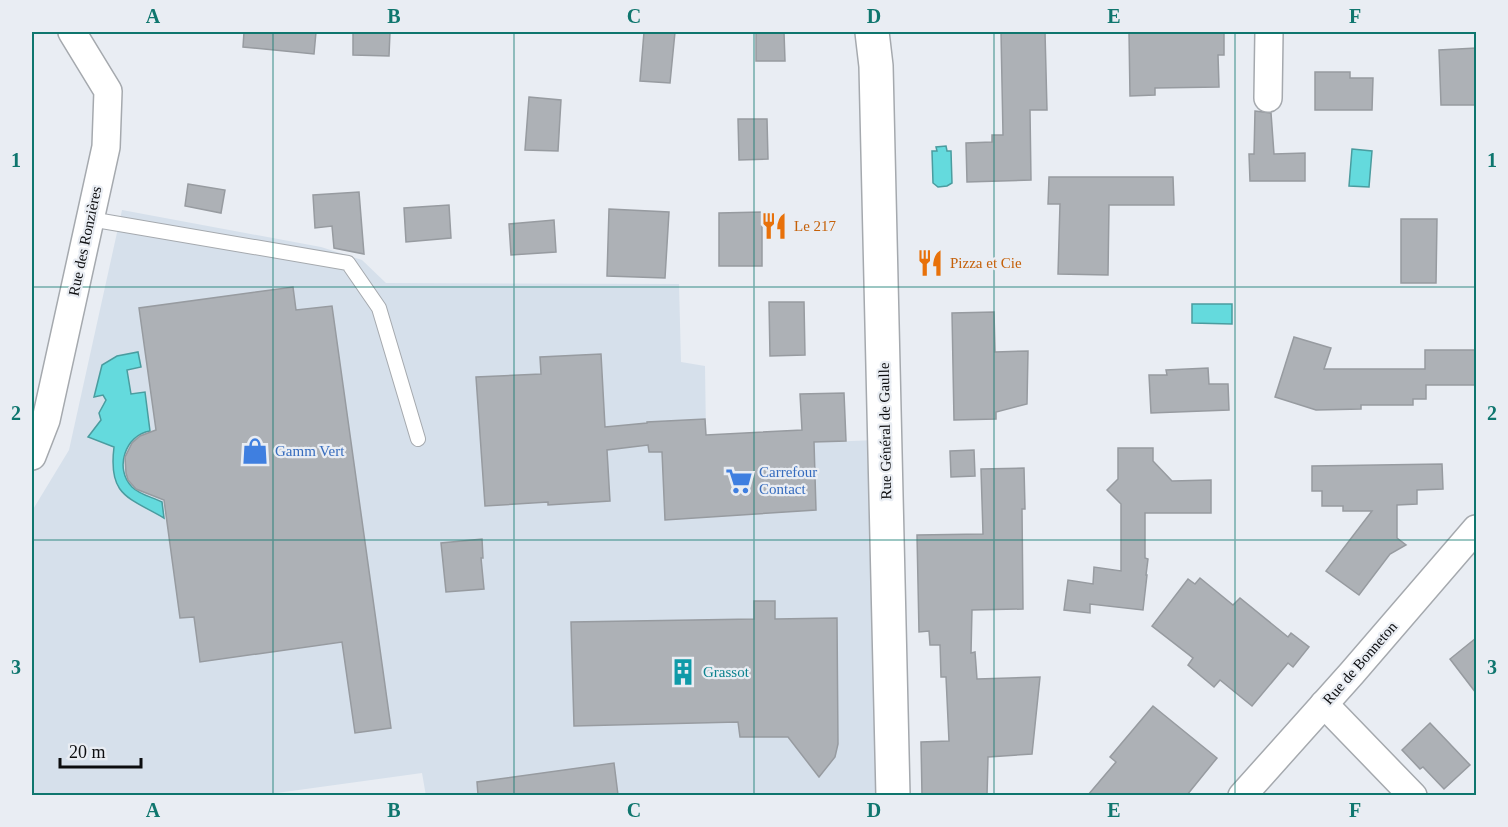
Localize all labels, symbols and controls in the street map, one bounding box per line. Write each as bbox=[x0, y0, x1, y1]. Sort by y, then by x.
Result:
text: A bbox=[146, 5, 161, 27]
text: B bbox=[387, 5, 401, 27]
text: C bbox=[627, 5, 641, 27]
text: D bbox=[867, 5, 881, 27]
text: E bbox=[1107, 5, 1121, 27]
text: F bbox=[1349, 5, 1361, 27]
text: 1 bbox=[11, 149, 21, 171]
text: 1 bbox=[1487, 149, 1497, 171]
street label: Rue des Ronzières bbox=[66, 185, 104, 297]
restaurant icon: Le 217 bbox=[759, 211, 789, 241]
place label: Le 217 bbox=[794, 218, 837, 234]
restaurant icon: Pizza et Cie bbox=[915, 248, 945, 278]
place label: Pizza et Cie bbox=[950, 255, 1022, 271]
street label: Rue Général de Gaulle bbox=[876, 362, 894, 500]
text: 2 bbox=[11, 402, 21, 424]
text: 2 bbox=[1487, 402, 1497, 424]
shop icon: Gamm Vert bbox=[240, 436, 270, 466]
place label: Gamm Vert bbox=[275, 443, 345, 459]
place label: Carrefour Contact bbox=[759, 464, 817, 497]
supermarket icon: Carrefour Contact bbox=[724, 466, 754, 496]
street label: Rue de Bonneton bbox=[1320, 618, 1401, 708]
text: 3 bbox=[11, 656, 21, 678]
text: 3 bbox=[1487, 656, 1497, 678]
building icon: Grassot bbox=[668, 657, 698, 687]
place label: Grassot bbox=[703, 664, 750, 680]
scale bar bbox=[60, 731, 141, 769]
text: 20 m bbox=[69, 742, 106, 762]
text: A bbox=[146, 799, 161, 821]
text: B bbox=[387, 799, 401, 821]
text: C bbox=[627, 799, 641, 821]
text: D bbox=[867, 799, 881, 821]
text: E bbox=[1107, 799, 1121, 821]
text: F bbox=[1349, 799, 1361, 821]

